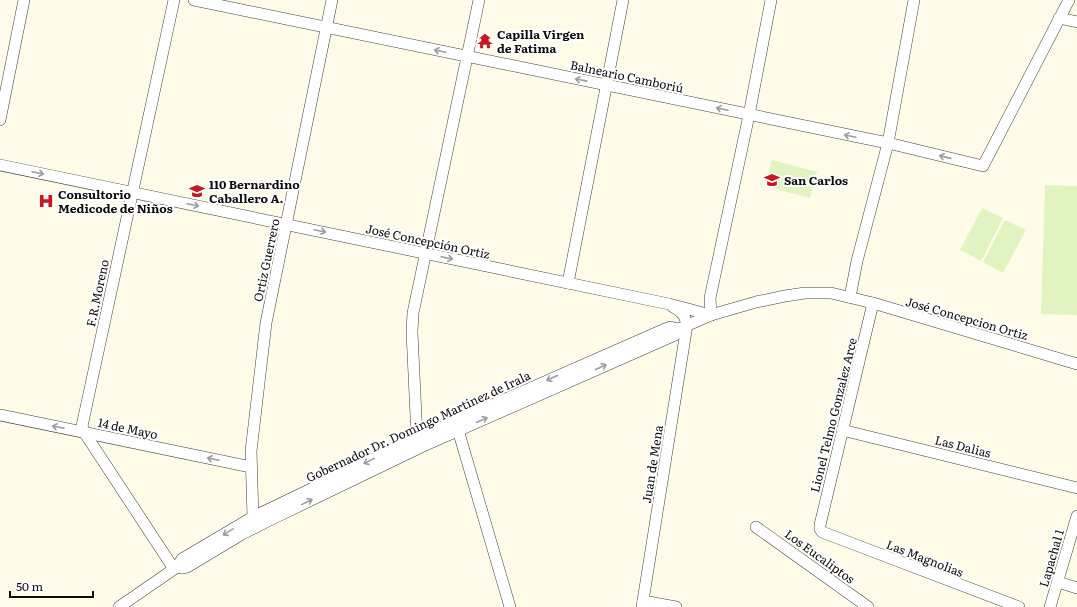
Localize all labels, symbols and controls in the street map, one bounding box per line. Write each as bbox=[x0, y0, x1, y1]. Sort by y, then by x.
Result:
place label: Capilla Virgen de Fatima bbox=[497, 25, 585, 57]
temple icon: Capilla Virgen de Fatima bbox=[476, 32, 494, 50]
one-way arrow bbox=[434, 47, 447, 55]
street label: Balneario Camboriú bbox=[569, 55, 686, 97]
one-way arrow bbox=[575, 76, 588, 84]
one-way arrow bbox=[716, 105, 729, 113]
one-way arrow bbox=[843, 131, 856, 139]
one-way arrow bbox=[939, 152, 952, 160]
one-way arrow bbox=[31, 169, 44, 177]
school or university icon: San Carlos bbox=[763, 171, 781, 189]
place label: San Carlos bbox=[784, 171, 848, 189]
place label: 110 Bernardino Caballero A. bbox=[209, 175, 300, 207]
school or university icon: 110 Bernardino Caballero A. bbox=[188, 182, 206, 200]
place label: Consultorio Medicode de Niños bbox=[58, 185, 173, 217]
hospital icon: Consultorio Medicode de Niños bbox=[37, 192, 55, 210]
one-way arrow bbox=[186, 201, 199, 209]
street label: Ortiz Guerrero bbox=[248, 217, 284, 303]
street label: José Concepción Ortiz bbox=[364, 219, 492, 263]
one-way arrow bbox=[313, 228, 326, 236]
one-way arrow bbox=[441, 254, 454, 262]
street label: F.R.Moreno bbox=[81, 258, 113, 328]
street label: José Concepcion Ortiz bbox=[904, 292, 1030, 344]
street label: Lionel Telmo Gonzalez Arce bbox=[805, 336, 861, 494]
one-way arrow bbox=[595, 363, 607, 371]
street label: Gobernador Dr. Domingo Martinez de Irala bbox=[303, 366, 534, 486]
one-way arrow bbox=[546, 375, 558, 382]
street label: 14 de Mayo bbox=[97, 413, 159, 443]
one-way arrow bbox=[476, 416, 488, 423]
one-way arrow bbox=[52, 423, 65, 431]
street label: Juan de Mena bbox=[637, 423, 667, 504]
street label: Las Dalias bbox=[933, 430, 994, 462]
one-way arrow bbox=[207, 455, 220, 463]
one-way arrow bbox=[364, 458, 376, 465]
one-way arrow bbox=[301, 498, 313, 505]
street label: Los Eucaliptos bbox=[781, 525, 859, 588]
street label: Lapachal 1 bbox=[1034, 527, 1068, 589]
one-way arrow bbox=[222, 528, 234, 536]
street label: Las Magnolias bbox=[884, 535, 967, 581]
scale bar bbox=[10, 573, 93, 599]
text: 50 m bbox=[16, 577, 43, 595]

